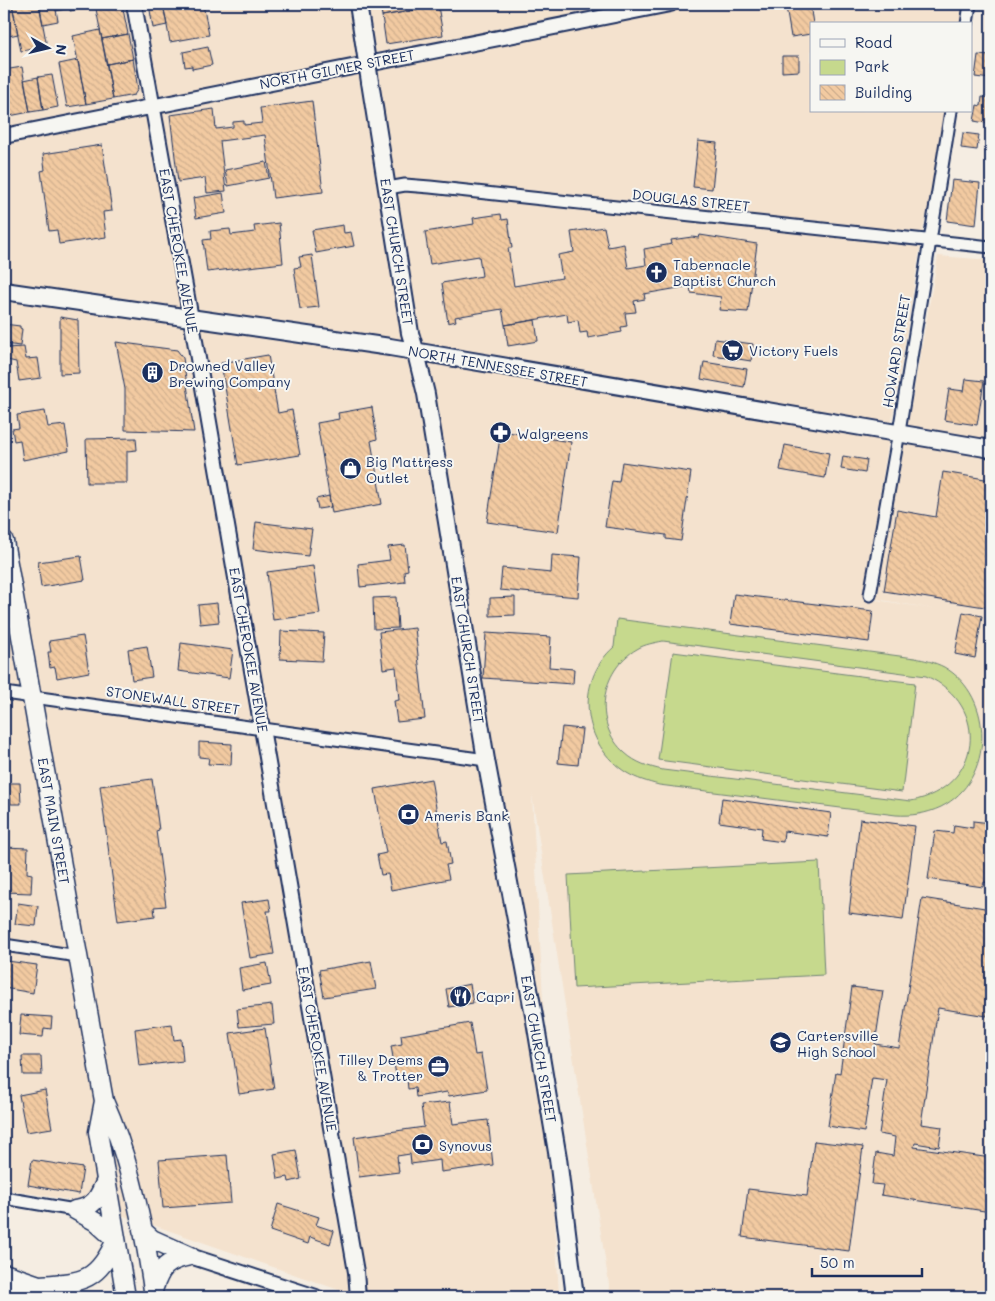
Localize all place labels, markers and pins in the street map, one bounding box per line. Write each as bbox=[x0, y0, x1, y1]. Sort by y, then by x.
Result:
place label: Tabernacle Baptist Church bbox=[673, 255, 776, 290]
church icon: Tabernacle Baptist Church bbox=[645, 260, 669, 284]
supermarket icon: Victory Fuels bbox=[721, 338, 745, 362]
place label: Victory Fuels bbox=[749, 341, 838, 360]
place label: Drowned Valley Brewing Company bbox=[169, 356, 291, 391]
building icon: Drowned Valley Brewing Company bbox=[141, 361, 165, 385]
pharmacy icon: Walgreens bbox=[489, 421, 513, 445]
place label: Walgreens bbox=[517, 424, 589, 443]
place label: Big Mattress Outlet bbox=[366, 452, 453, 487]
shop icon: Big Mattress Outlet bbox=[338, 457, 362, 481]
bank icon: Ameris Bank bbox=[396, 803, 420, 827]
place label: Ameris Bank bbox=[424, 806, 509, 825]
restaurant icon: Capri bbox=[448, 984, 472, 1008]
place label: Capri bbox=[476, 987, 515, 1006]
place label: Cartersville High School bbox=[797, 1026, 879, 1061]
school or university icon: Cartersville High School bbox=[769, 1031, 793, 1055]
place label: Tilley Deems & Trotter bbox=[339, 1050, 423, 1085]
office icon: Tilley Deems & Trotter bbox=[427, 1055, 451, 1079]
bank icon: Synovus bbox=[411, 1133, 435, 1157]
place label: Synovus bbox=[439, 1136, 492, 1155]

